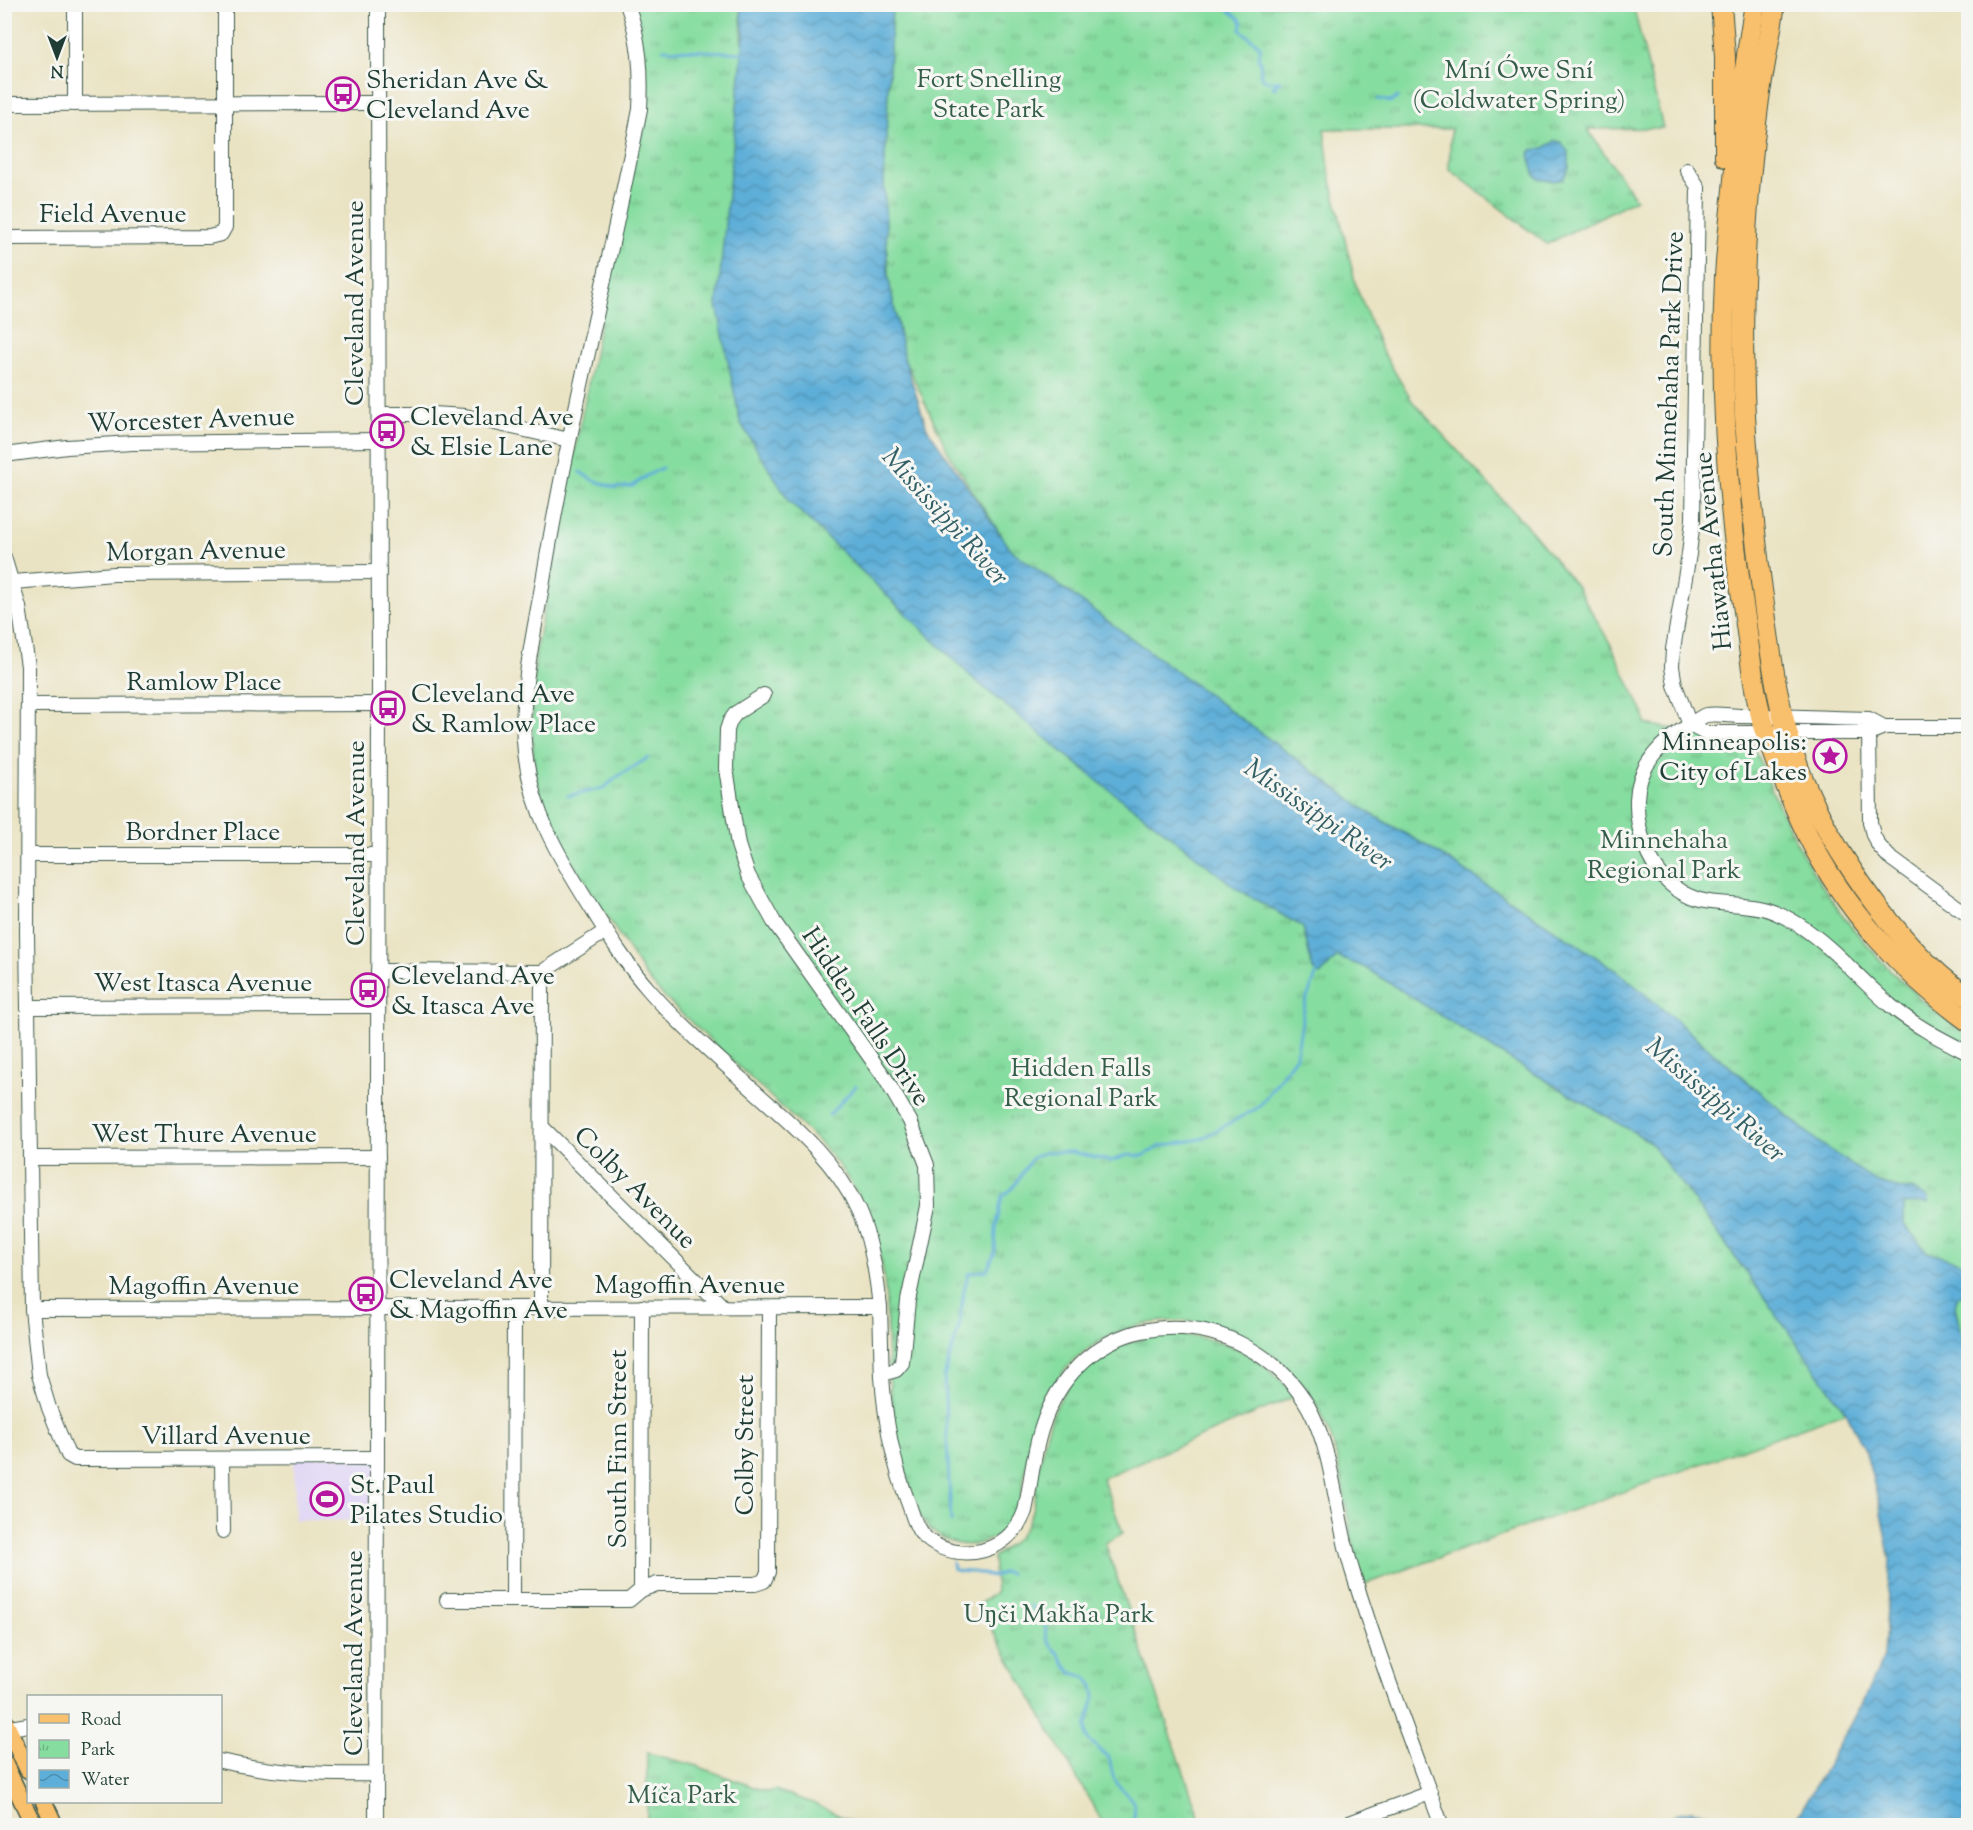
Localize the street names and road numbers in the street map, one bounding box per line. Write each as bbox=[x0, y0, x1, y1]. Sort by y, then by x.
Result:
street label: Field Avenue bbox=[39, 197, 187, 234]
street label: Cleveland Avenue bbox=[338, 200, 375, 406]
street label: South Minnehaha Park Drive bbox=[1646, 231, 1695, 558]
street label: Worcester Avenue bbox=[87, 399, 295, 444]
street label: Hiawatha Avenue bbox=[1686, 450, 1743, 652]
street label: Morgan Avenue bbox=[106, 532, 286, 573]
street label: Ramlow Place bbox=[126, 665, 282, 702]
street label: Cleveland Avenue bbox=[339, 740, 376, 946]
street label: Bordner Place bbox=[126, 815, 280, 852]
street label: Hidden Falls Drive bbox=[791, 921, 939, 1114]
street label: West Itasca Avenue bbox=[94, 966, 312, 1003]
street label: West Thure Avenue bbox=[91, 1117, 317, 1154]
street label: Colby Avenue bbox=[564, 1119, 704, 1259]
street label: Magoffin Avenue bbox=[595, 1268, 785, 1305]
street label: Magoffin Avenue bbox=[109, 1269, 299, 1306]
street label: South Finn Street bbox=[601, 1349, 638, 1549]
street label: Colby Street bbox=[728, 1374, 765, 1515]
street label: Villard Avenue bbox=[141, 1419, 311, 1456]
street label: Cleveland Avenue bbox=[337, 1550, 374, 1756]

